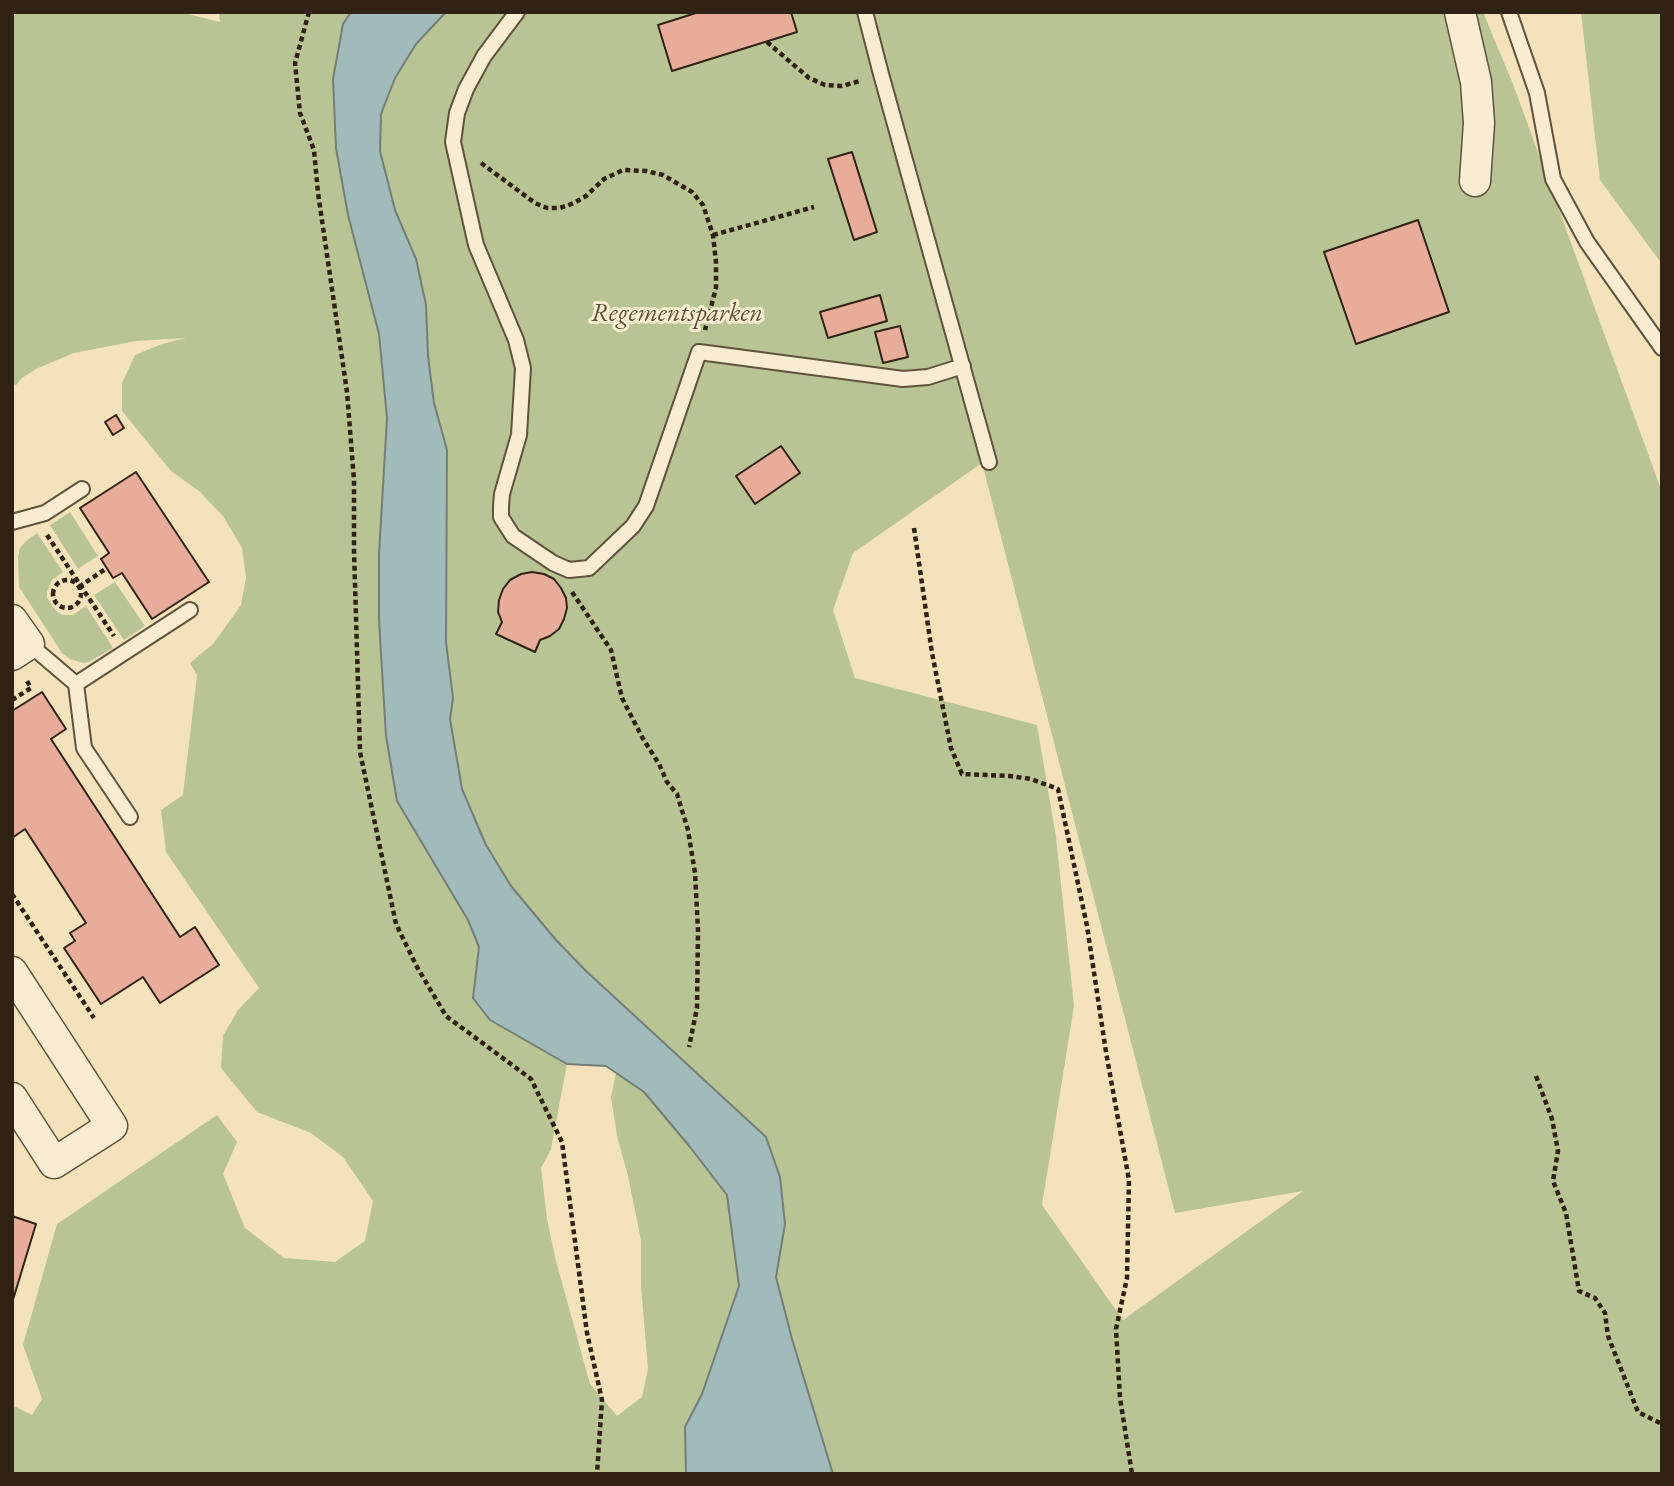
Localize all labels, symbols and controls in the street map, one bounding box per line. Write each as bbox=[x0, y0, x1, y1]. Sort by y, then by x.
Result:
park label: Regementsparken bbox=[591, 298, 763, 330]

